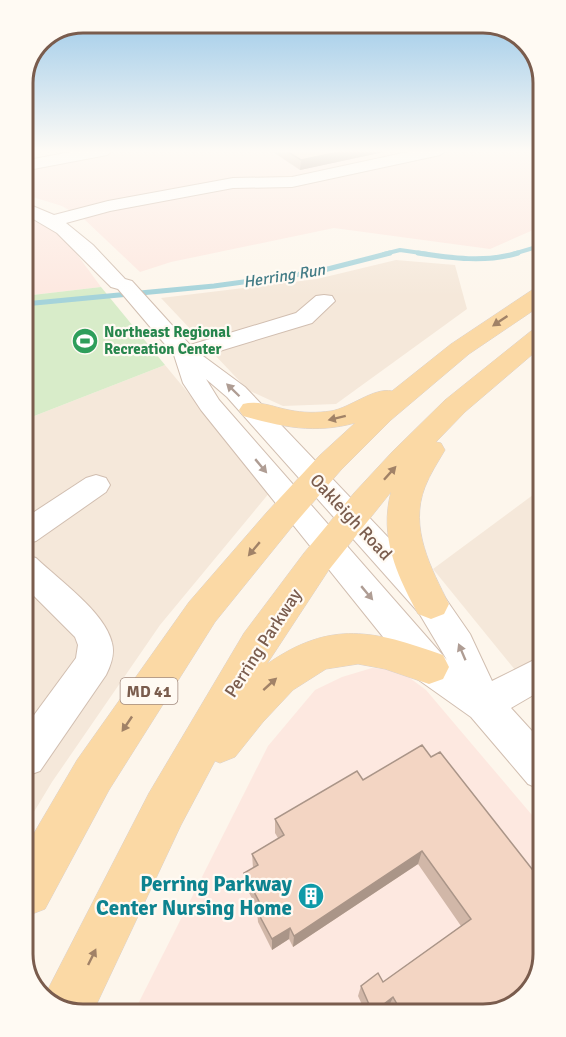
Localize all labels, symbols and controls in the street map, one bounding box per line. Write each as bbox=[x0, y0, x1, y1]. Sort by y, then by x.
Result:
water label: Herring Run bbox=[242, 259, 328, 292]
one-way arrow bbox=[492, 315, 508, 327]
place label: Northeast Regional Recreation Center bbox=[104, 323, 231, 358]
sports icon: Northeast Regional Recreation Center bbox=[70, 326, 100, 356]
one-way arrow bbox=[226, 384, 241, 397]
one-way arrow bbox=[328, 414, 346, 424]
one-way arrow bbox=[254, 459, 266, 474]
one-way arrow bbox=[383, 466, 397, 481]
street label: Oakleigh Road bbox=[305, 469, 397, 565]
one-way arrow bbox=[248, 541, 261, 557]
street label: Perring Parkway bbox=[220, 584, 307, 701]
one-way arrow bbox=[360, 585, 373, 600]
one-way arrow bbox=[457, 643, 467, 661]
one-way arrow bbox=[263, 677, 278, 691]
road number: MD 41 bbox=[120, 678, 178, 704]
one-way arrow bbox=[121, 715, 133, 731]
place label: Perring Parkway Center Nursing Home bbox=[96, 871, 293, 921]
building icon: Perring Parkway Center Nursing Home bbox=[296, 881, 326, 911]
one-way arrow bbox=[87, 949, 96, 966]

